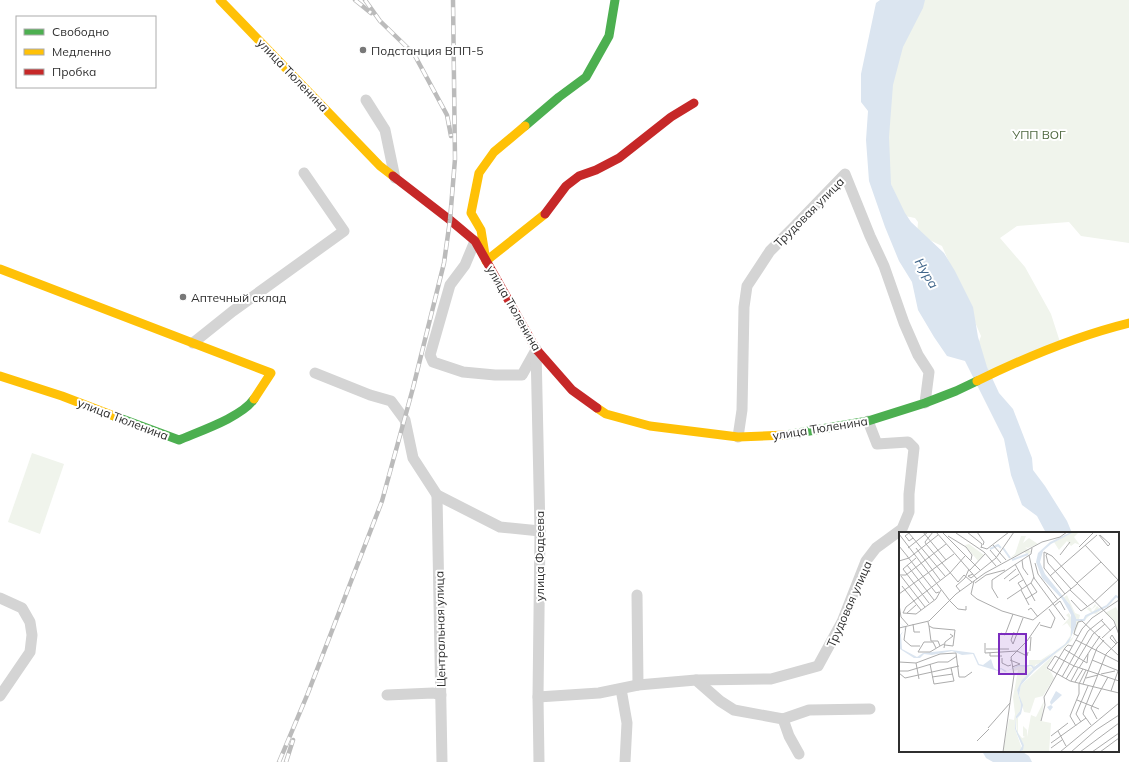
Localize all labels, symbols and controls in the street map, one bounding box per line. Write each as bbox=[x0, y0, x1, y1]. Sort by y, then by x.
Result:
legend bbox=[16, 16, 156, 88]
text: Свободно bbox=[52, 24, 109, 39]
street label: улица Тюленина bbox=[254, 35, 332, 115]
place label: Подстанция ВПП-5 bbox=[371, 43, 484, 58]
text: Медленно bbox=[52, 44, 111, 59]
marker: Подстанция ВПП-5 bbox=[358, 45, 368, 55]
text: Пробка bbox=[52, 64, 96, 79]
park label: УПП ВОГ bbox=[1011, 127, 1066, 142]
street label: Трудовая улица bbox=[771, 174, 847, 250]
water label: Нура bbox=[912, 255, 942, 291]
street label: улица Тюленина bbox=[483, 263, 545, 353]
place label: Аптечный склад bbox=[191, 290, 286, 305]
marker: Аптечный склад bbox=[178, 292, 188, 302]
street label: улица Тюленина bbox=[75, 395, 171, 443]
street label: улица Тюленина bbox=[771, 413, 869, 443]
street label: улица Фадеева bbox=[532, 511, 547, 601]
inset map bbox=[899, 532, 1119, 752]
street label: Трудовая улица bbox=[823, 559, 875, 649]
street label: Центральная улица bbox=[431, 571, 449, 687]

